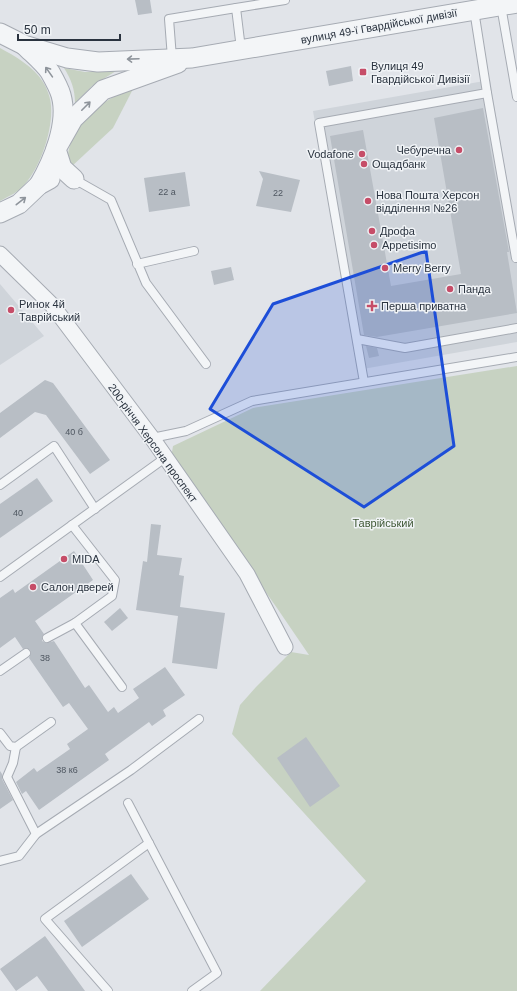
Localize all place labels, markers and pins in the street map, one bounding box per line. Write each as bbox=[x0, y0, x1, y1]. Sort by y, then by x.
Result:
place label: Вулиця 49 Гвардійської Дивізії bbox=[371, 60, 470, 85]
marker: Вулиця 49 Гвардійської Дивізії bbox=[358, 67, 368, 77]
place label: Чебуречна bbox=[396, 144, 452, 156]
marker: Чебуречна bbox=[454, 145, 464, 155]
place label: Vodafone bbox=[308, 148, 354, 160]
marker: Vodafone bbox=[357, 149, 367, 159]
place label: Ощадбанк bbox=[372, 158, 425, 170]
marker: Ощадбанк bbox=[359, 159, 369, 169]
place label: Нова Пошта Херсон відділення №26 bbox=[376, 189, 479, 214]
marker: Нова Пошта Херсон відділення №26 bbox=[363, 196, 373, 206]
place label: Дрофа bbox=[380, 225, 416, 237]
marker: Дрофа bbox=[367, 226, 377, 236]
place label: Appetisimo bbox=[382, 239, 436, 251]
marker: Appetisimo bbox=[369, 240, 379, 250]
place label: Merry Berry bbox=[393, 262, 451, 274]
marker: Merry Berry bbox=[380, 263, 390, 273]
place label: Панда bbox=[458, 283, 492, 295]
marker: Панда bbox=[445, 284, 455, 294]
place label: Ринок 4й Таврійський bbox=[19, 298, 80, 323]
marker: Перша приватна bbox=[366, 300, 378, 312]
place label: Перша приватна bbox=[381, 300, 467, 312]
marker: Ринок 4й Таврійський bbox=[6, 305, 16, 315]
place label: MIDA bbox=[72, 553, 100, 565]
marker: MIDA bbox=[59, 554, 69, 564]
place label: Салон дверей bbox=[41, 581, 114, 593]
marker: Салон дверей bbox=[28, 582, 38, 592]

